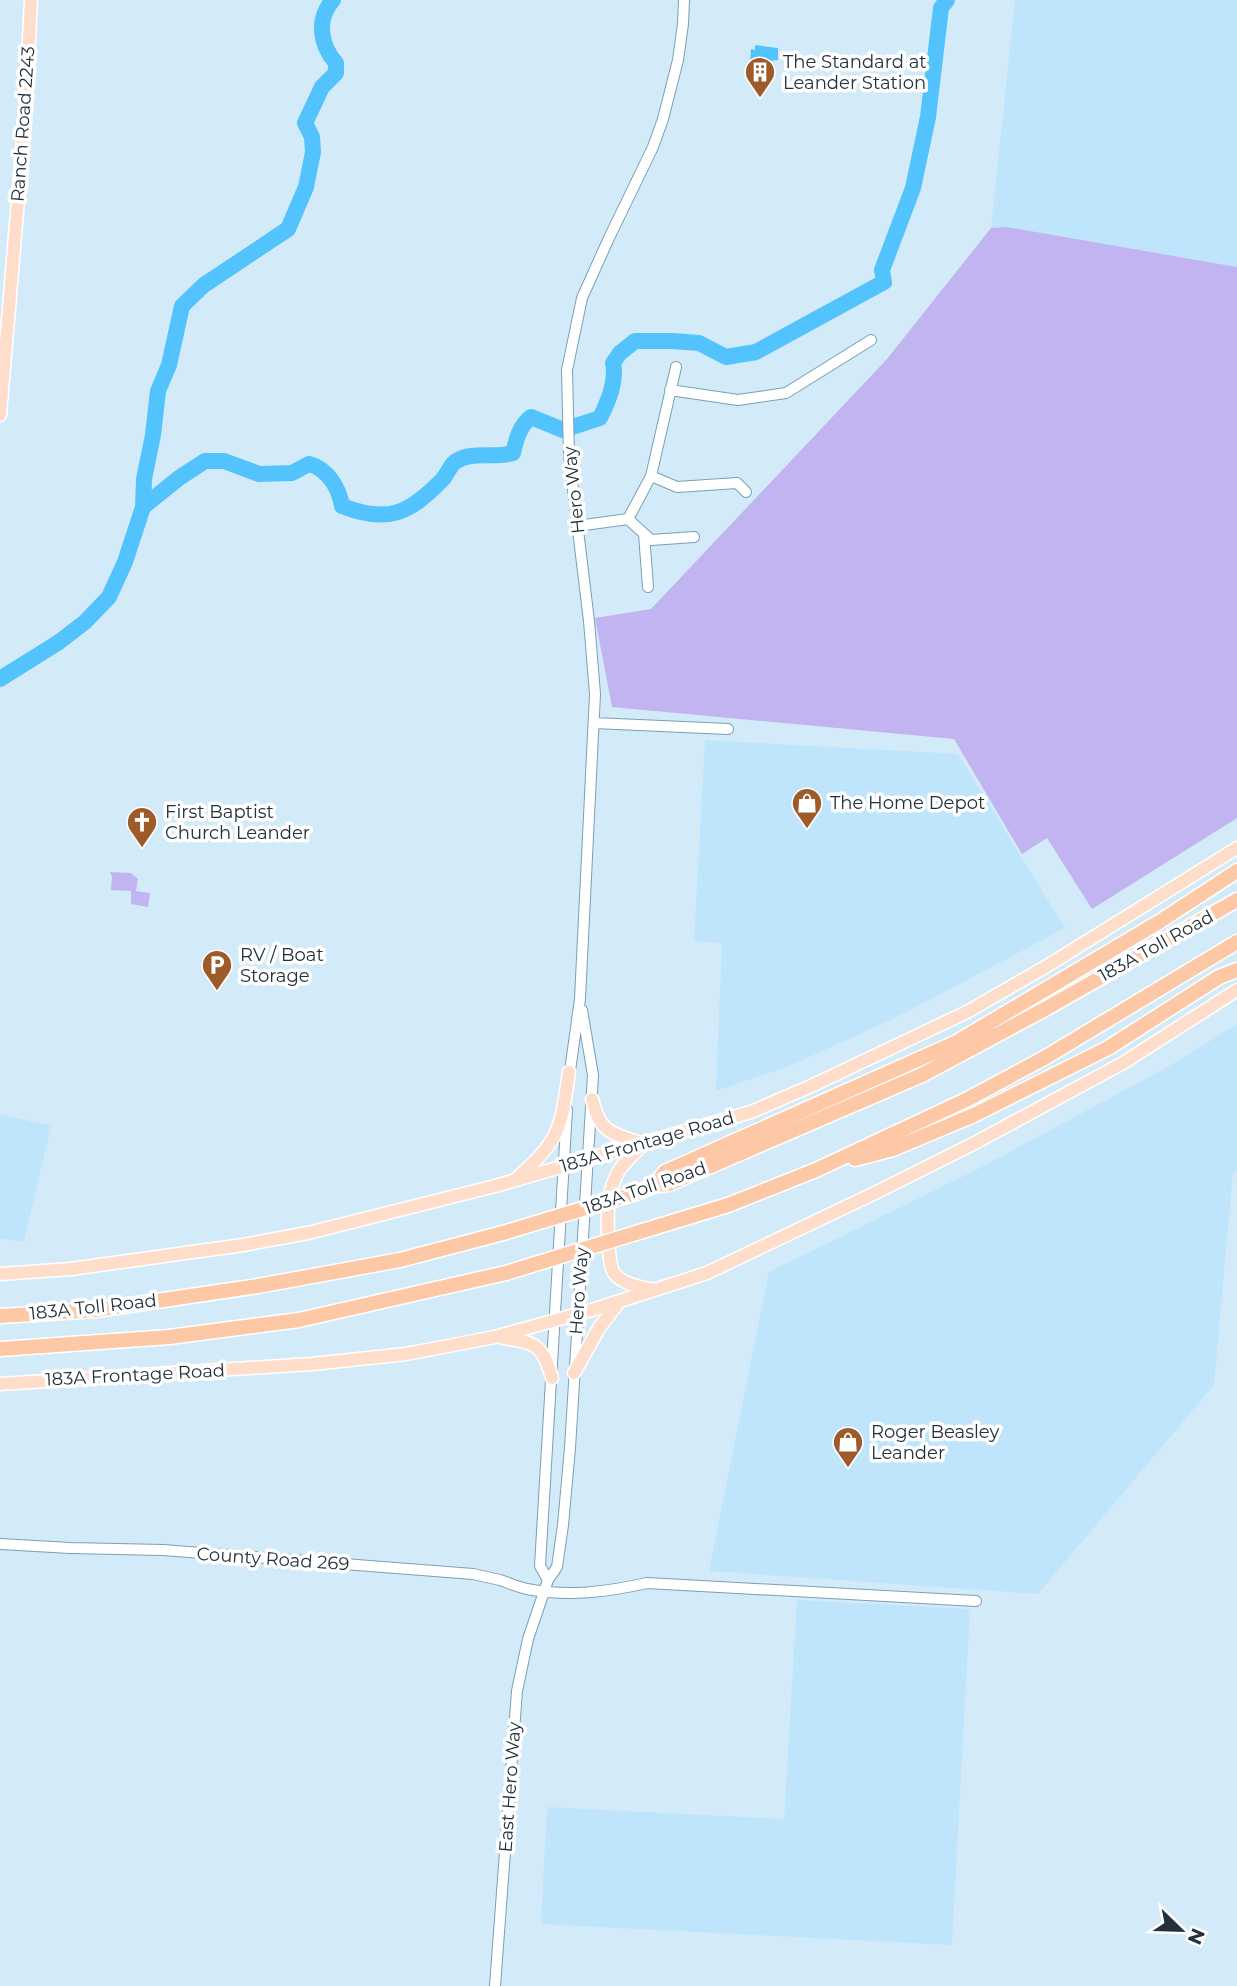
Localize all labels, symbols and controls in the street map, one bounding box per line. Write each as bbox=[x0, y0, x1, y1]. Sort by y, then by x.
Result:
street label: Ranch Road 2243 bbox=[7, 45, 39, 203]
place label: The Standard at Leander Station bbox=[783, 51, 927, 94]
building icon: The Standard at Leander Station bbox=[743, 55, 777, 99]
street label: Hero Way bbox=[558, 445, 590, 535]
shop icon: The Home Depot bbox=[790, 786, 824, 830]
place label: The Home Depot bbox=[830, 792, 985, 814]
place label: First Baptist Church Leander bbox=[165, 801, 310, 844]
church icon: First Baptist Church Leander bbox=[125, 805, 159, 849]
street label: 183A Toll Road bbox=[1095, 905, 1217, 987]
place label: RV / Boat Storage bbox=[240, 944, 324, 987]
parking icon: RV / Boat Storage bbox=[200, 948, 234, 992]
street label: 183A Frontage Road bbox=[557, 1107, 737, 1177]
street label: 183A Toll Road bbox=[581, 1157, 709, 1219]
street label: Hero Way bbox=[565, 1246, 593, 1335]
street label: 183A Toll Road bbox=[28, 1289, 158, 1325]
street label: 183A Frontage Road bbox=[45, 1359, 225, 1391]
place label: Roger Beasley Leander bbox=[871, 1421, 1000, 1464]
shop icon: Roger Beasley Leander bbox=[831, 1425, 865, 1469]
street label: County Road 269 bbox=[196, 1543, 350, 1575]
street label: East Hero Way bbox=[494, 1721, 526, 1853]
north arrow bbox=[1146, 1895, 1216, 1965]
text: N bbox=[1183, 1925, 1210, 1948]

